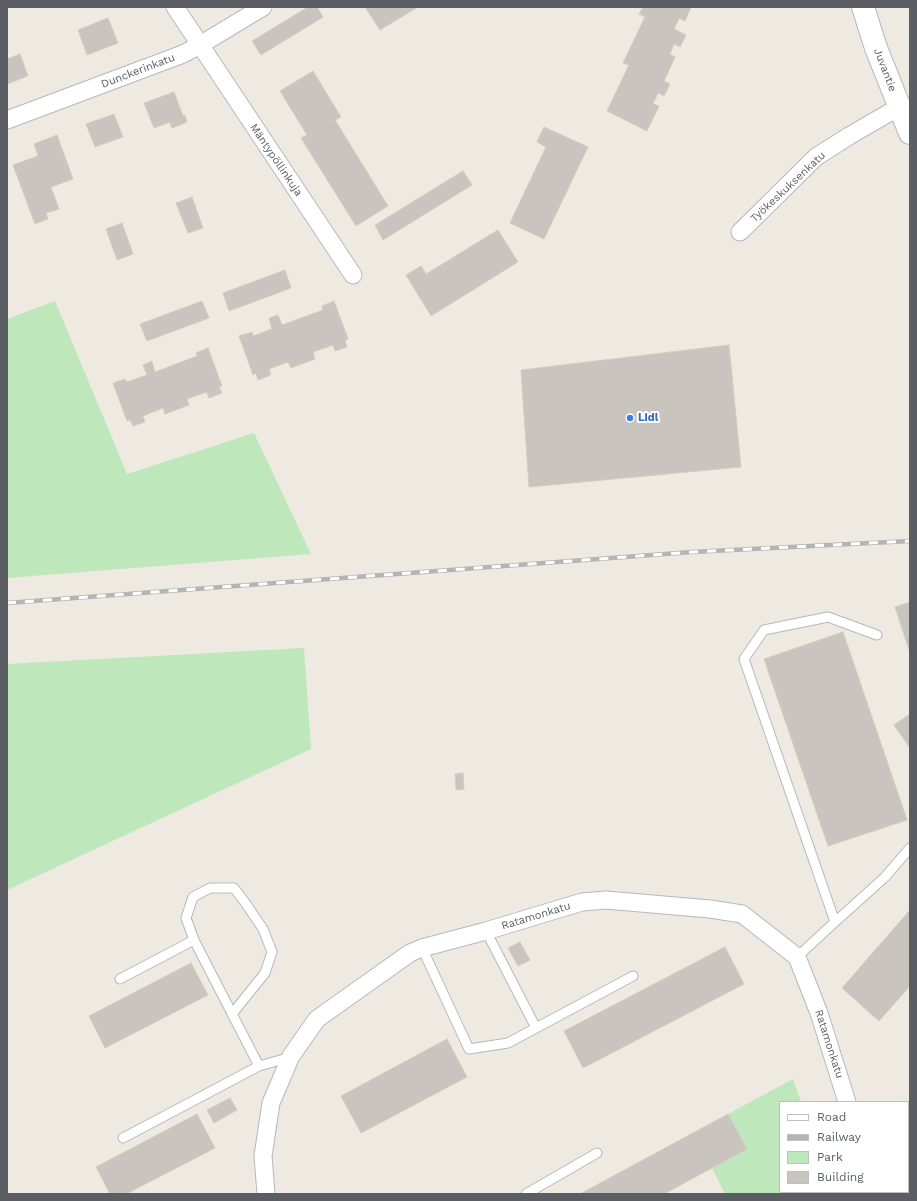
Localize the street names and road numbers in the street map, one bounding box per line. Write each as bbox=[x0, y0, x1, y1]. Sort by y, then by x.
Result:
street label: Juvantie bbox=[871, 46, 899, 94]
street label: Dunckerinkatu bbox=[99, 51, 177, 91]
street label: Mäntypöllinkuja bbox=[247, 121, 305, 199]
street label: Työkeskuksenkatu bbox=[748, 149, 828, 225]
street label: Ratamonkatu bbox=[500, 899, 572, 933]
street label: Ratamonkatu bbox=[812, 1008, 846, 1080]

